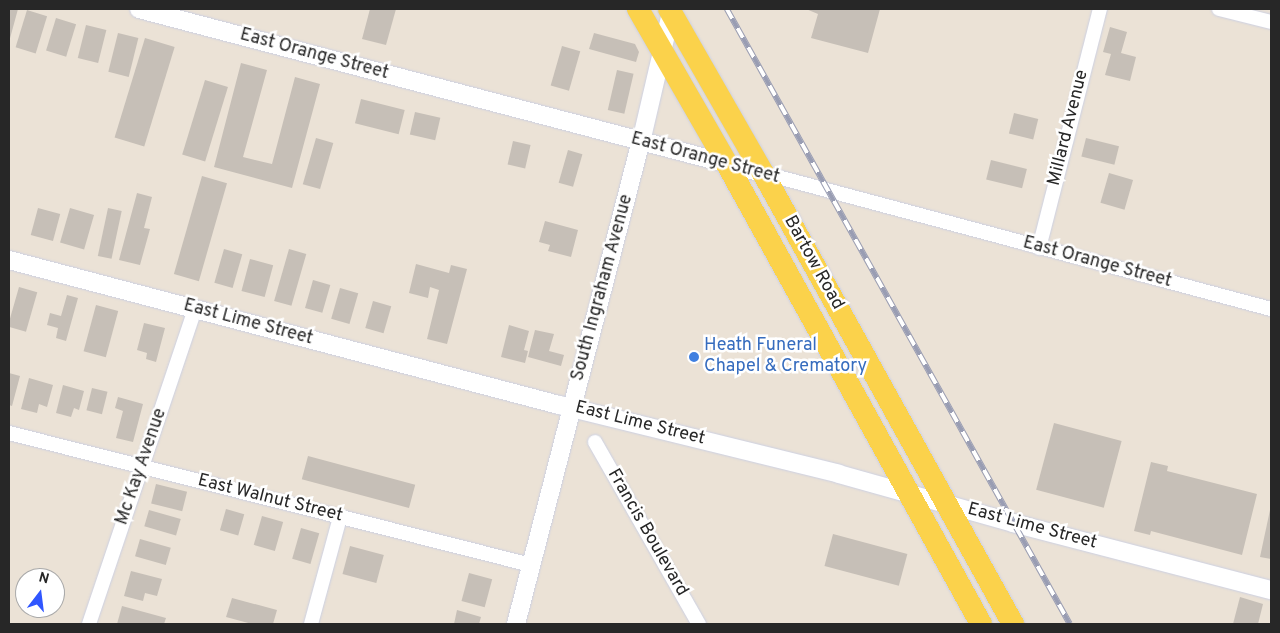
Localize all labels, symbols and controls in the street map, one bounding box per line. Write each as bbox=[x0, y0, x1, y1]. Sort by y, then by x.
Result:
street label: East Orange Street bbox=[237, 25, 391, 85]
street label: Millard Avenue bbox=[1044, 68, 1094, 188]
street label: East Orange Street bbox=[628, 129, 782, 189]
street label: South Ingraham Avenue bbox=[568, 192, 638, 384]
street label: Bartow Road bbox=[778, 212, 848, 314]
street label: East Orange Street bbox=[1020, 233, 1174, 293]
street label: East Lime Street bbox=[181, 295, 315, 351]
place label: Heath Funeral Chapel & Crematory bbox=[704, 336, 867, 378]
marker: Heath Funeral Chapel & Crematory bbox=[688, 351, 700, 363]
street label: East Lime Street bbox=[573, 397, 707, 451]
street label: Mc Kay Avenue bbox=[112, 405, 172, 529]
street label: Francis Boulevard bbox=[602, 466, 692, 600]
street label: East Walnut Street bbox=[195, 470, 345, 528]
street label: East Lime Street bbox=[965, 499, 1099, 555]
north arrow bbox=[15, 568, 65, 618]
text: N bbox=[37, 569, 51, 589]

